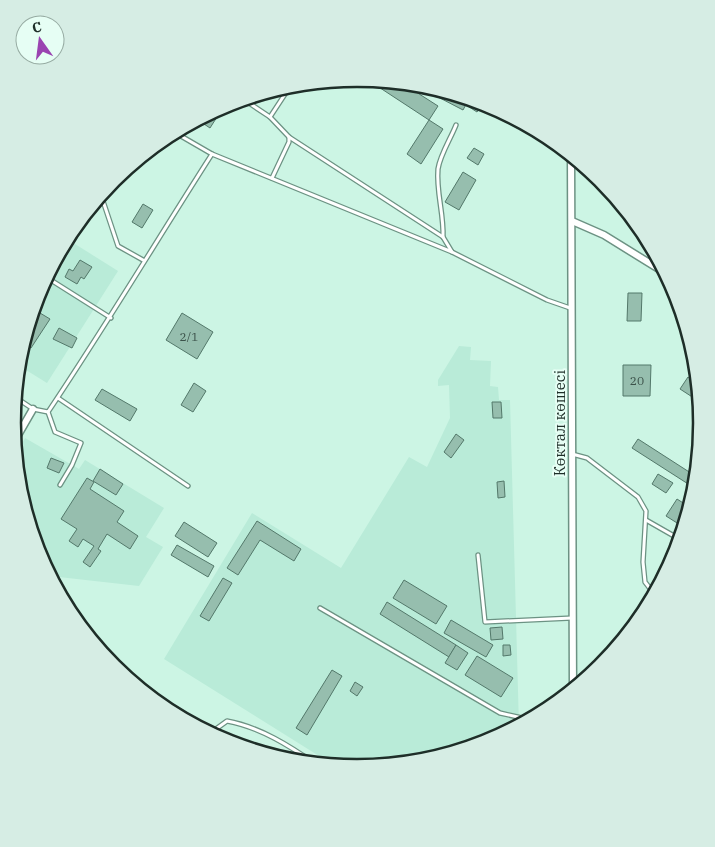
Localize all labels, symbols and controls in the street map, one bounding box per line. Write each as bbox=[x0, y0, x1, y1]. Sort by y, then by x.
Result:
north arrow bbox=[15, 15, 65, 65]
text: С bbox=[30, 18, 44, 37]
house number: 2/1 bbox=[180, 329, 198, 344]
street label: Көктал көшесі bbox=[550, 370, 569, 476]
house number: 20 bbox=[630, 373, 644, 388]

